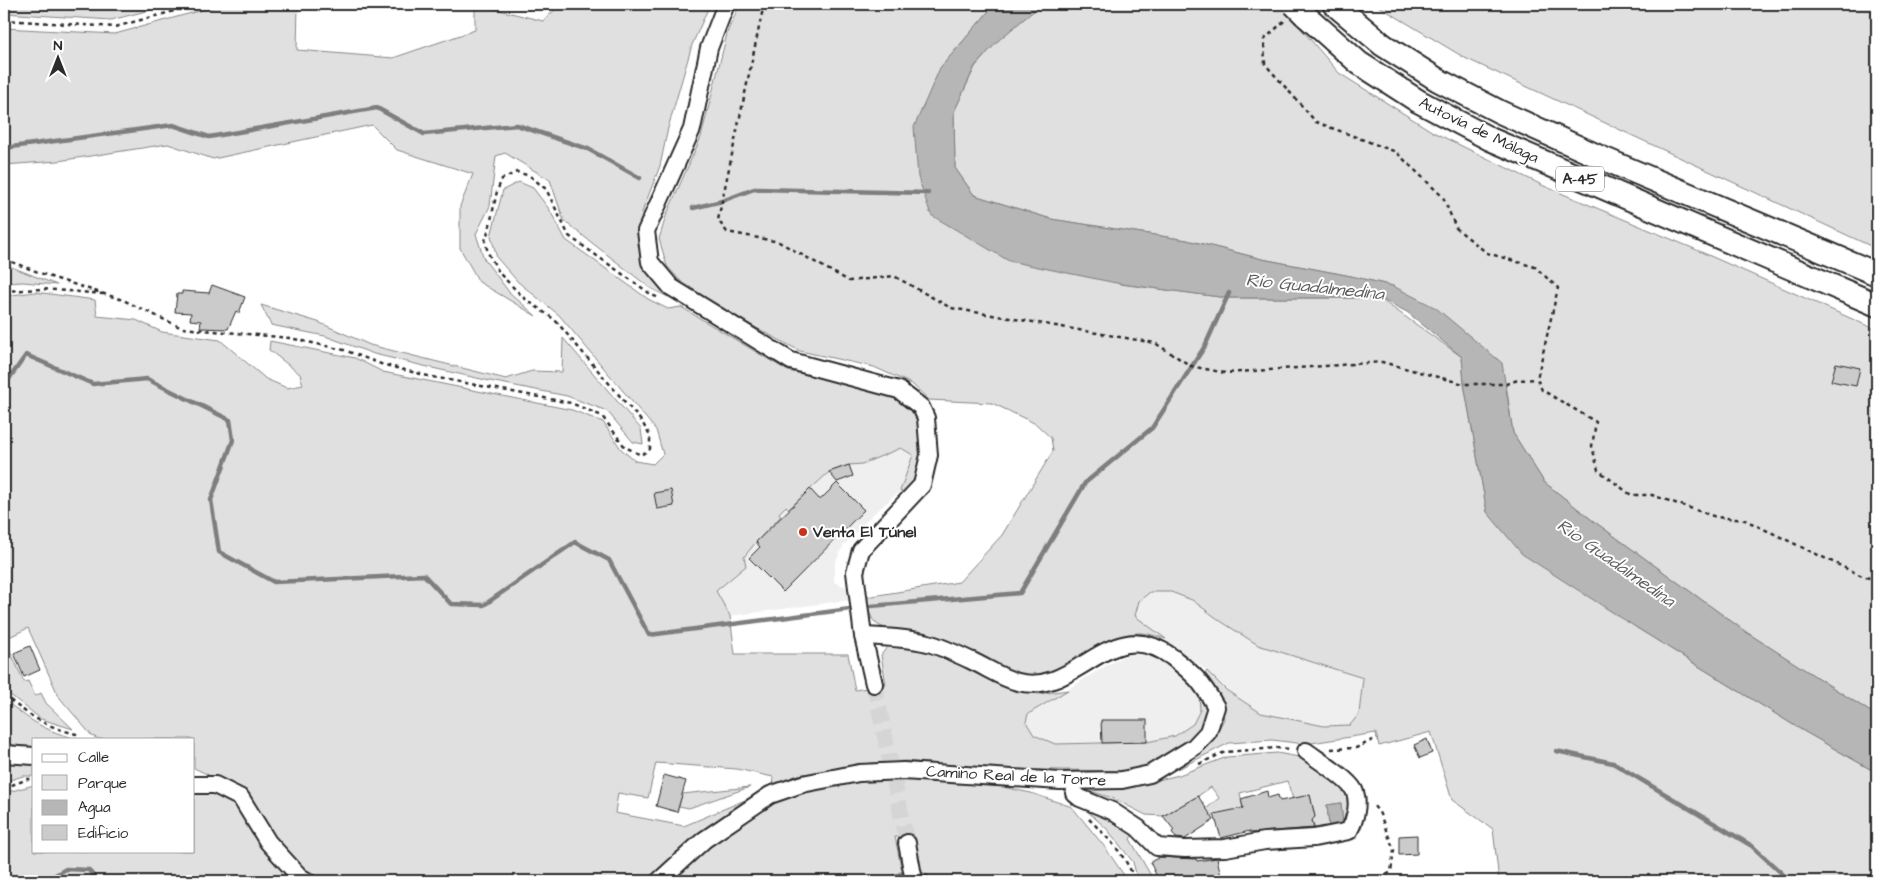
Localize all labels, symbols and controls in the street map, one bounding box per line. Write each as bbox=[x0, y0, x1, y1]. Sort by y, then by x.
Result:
north arrow bbox=[32, 32, 82, 82]
text: N bbox=[54, 36, 63, 56]
street label: Autovía de Málaga bbox=[1415, 91, 1543, 169]
road number: A-45 bbox=[1556, 166, 1604, 192]
water label: Río Guadalmedina bbox=[1245, 267, 1386, 307]
water label: Río Guadalmedina bbox=[1552, 513, 1681, 614]
place label: Venta El Túnel bbox=[812, 521, 917, 543]
marker: Venta El Túnel bbox=[797, 526, 809, 538]
legend bbox=[32, 738, 195, 852]
text: Calle bbox=[78, 747, 109, 768]
street label: Camino Real de la Torre bbox=[925, 760, 1107, 792]
text: Parque bbox=[78, 773, 127, 794]
text: Agua bbox=[78, 797, 111, 819]
text: Edificio bbox=[78, 823, 129, 844]

